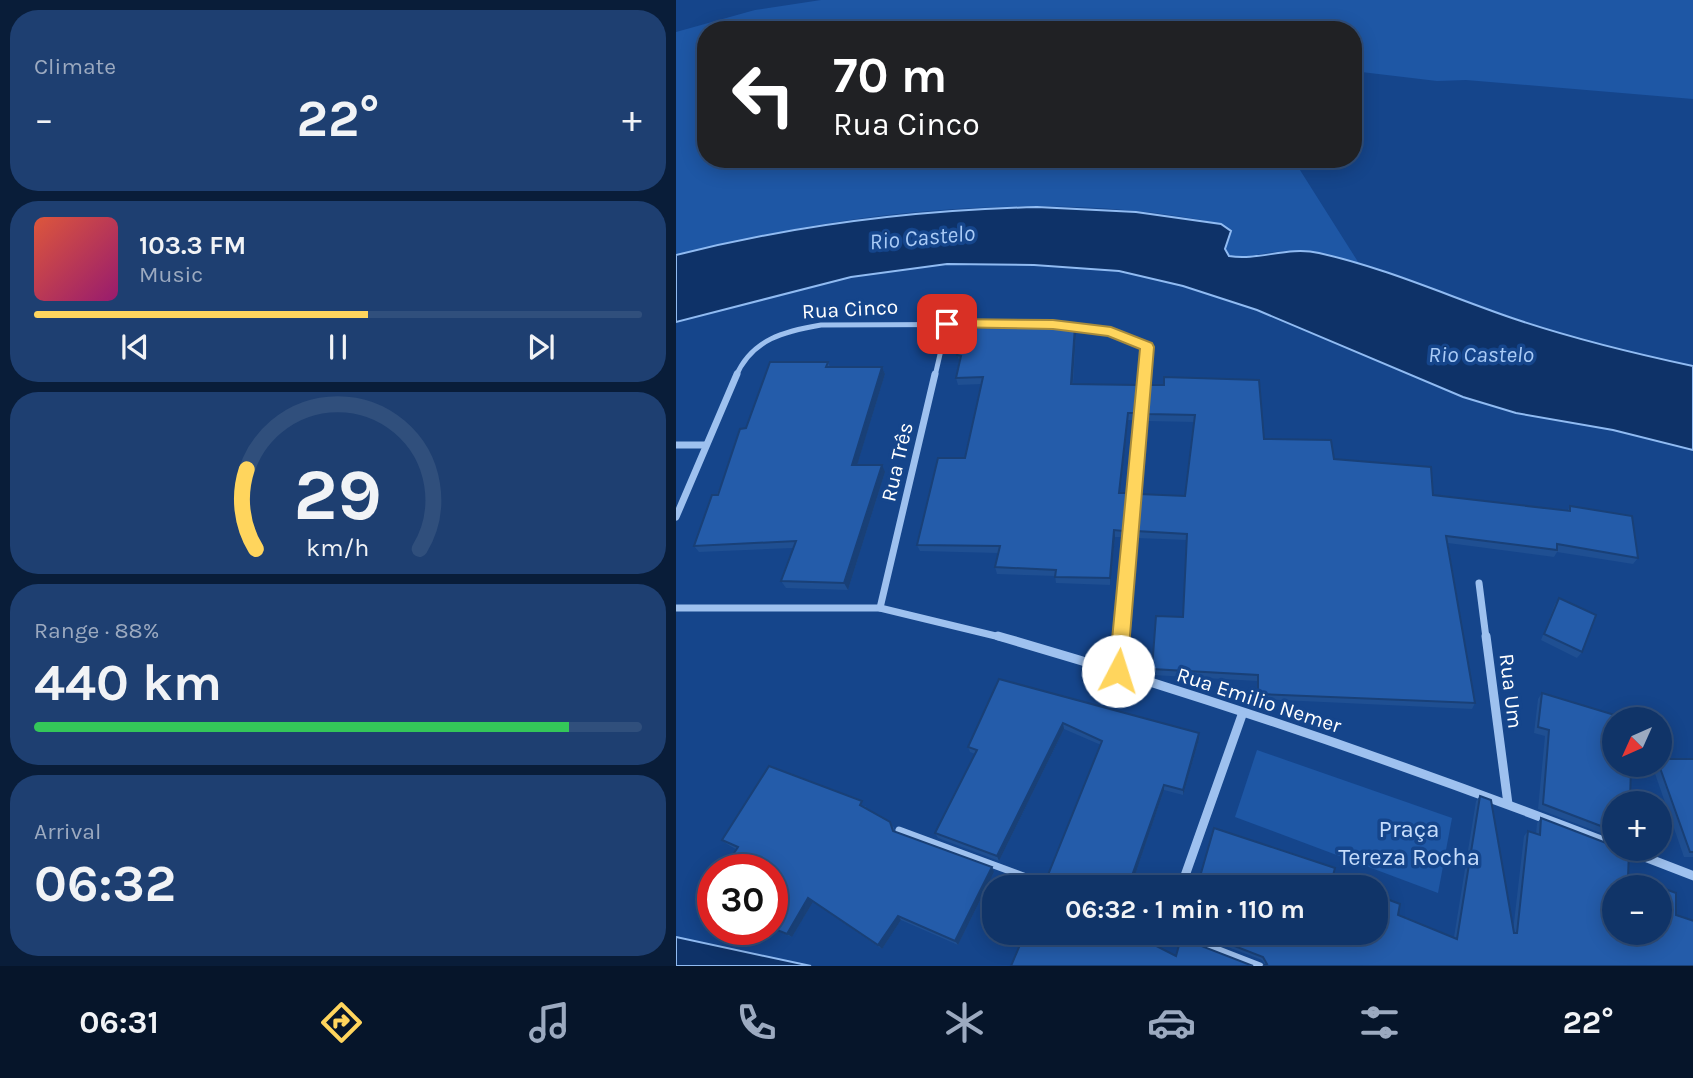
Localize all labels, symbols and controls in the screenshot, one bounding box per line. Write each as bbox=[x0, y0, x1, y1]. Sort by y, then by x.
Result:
text: 70 m bbox=[833, 47, 947, 104]
icon: left bbox=[718, 49, 809, 140]
text: Climate bbox=[34, 53, 116, 80]
text: 22° bbox=[296, 88, 380, 149]
text: − bbox=[34, 97, 54, 142]
text: + bbox=[622, 97, 642, 142]
text: Rua Cinco bbox=[833, 106, 980, 143]
water label: Rio Castelo bbox=[868, 219, 976, 256]
text: 103.3 FM bbox=[139, 230, 246, 261]
text: Music bbox=[139, 261, 203, 288]
street label: Rua Cinco bbox=[801, 294, 899, 324]
pin bbox=[917, 294, 977, 354]
icon: arrive bbox=[928, 305, 966, 343]
icon: previous bbox=[116, 328, 154, 366]
icon: pause bbox=[319, 328, 357, 366]
icon: next bbox=[522, 328, 560, 366]
water label: Rio Castelo bbox=[1428, 341, 1534, 368]
street label: Rua Três bbox=[876, 420, 918, 504]
text: 29 bbox=[294, 452, 382, 537]
text: km/h bbox=[306, 533, 370, 562]
text: Range · 88% bbox=[34, 617, 159, 644]
position arrow bbox=[1081, 634, 1155, 708]
text: 440 km bbox=[34, 652, 222, 713]
street label: Rua Um bbox=[1494, 652, 1528, 730]
street label: Rua Emilio Nemer bbox=[1174, 662, 1345, 738]
north arrow bbox=[1602, 707, 1672, 777]
map controls bbox=[1602, 707, 1672, 945]
button: + bbox=[1602, 791, 1672, 861]
park label: Praça Tereza Rocha bbox=[1338, 815, 1480, 871]
text: Arrival bbox=[34, 818, 101, 845]
text: 06:32 bbox=[34, 853, 176, 914]
speed limit sign: 30 bbox=[697, 854, 788, 945]
button: − bbox=[1602, 875, 1672, 945]
text: 06:32 · 1 min · 110 m bbox=[1065, 894, 1305, 925]
icon: directions bbox=[317, 998, 366, 1047]
icon: music bbox=[525, 998, 574, 1047]
icon: phone bbox=[732, 998, 781, 1047]
icon: climate bbox=[940, 998, 989, 1047]
icon: car bbox=[1147, 998, 1196, 1047]
icon: filters bbox=[1355, 998, 1404, 1047]
text: 06:31 bbox=[79, 1004, 159, 1041]
text: 22° bbox=[1562, 1004, 1614, 1041]

